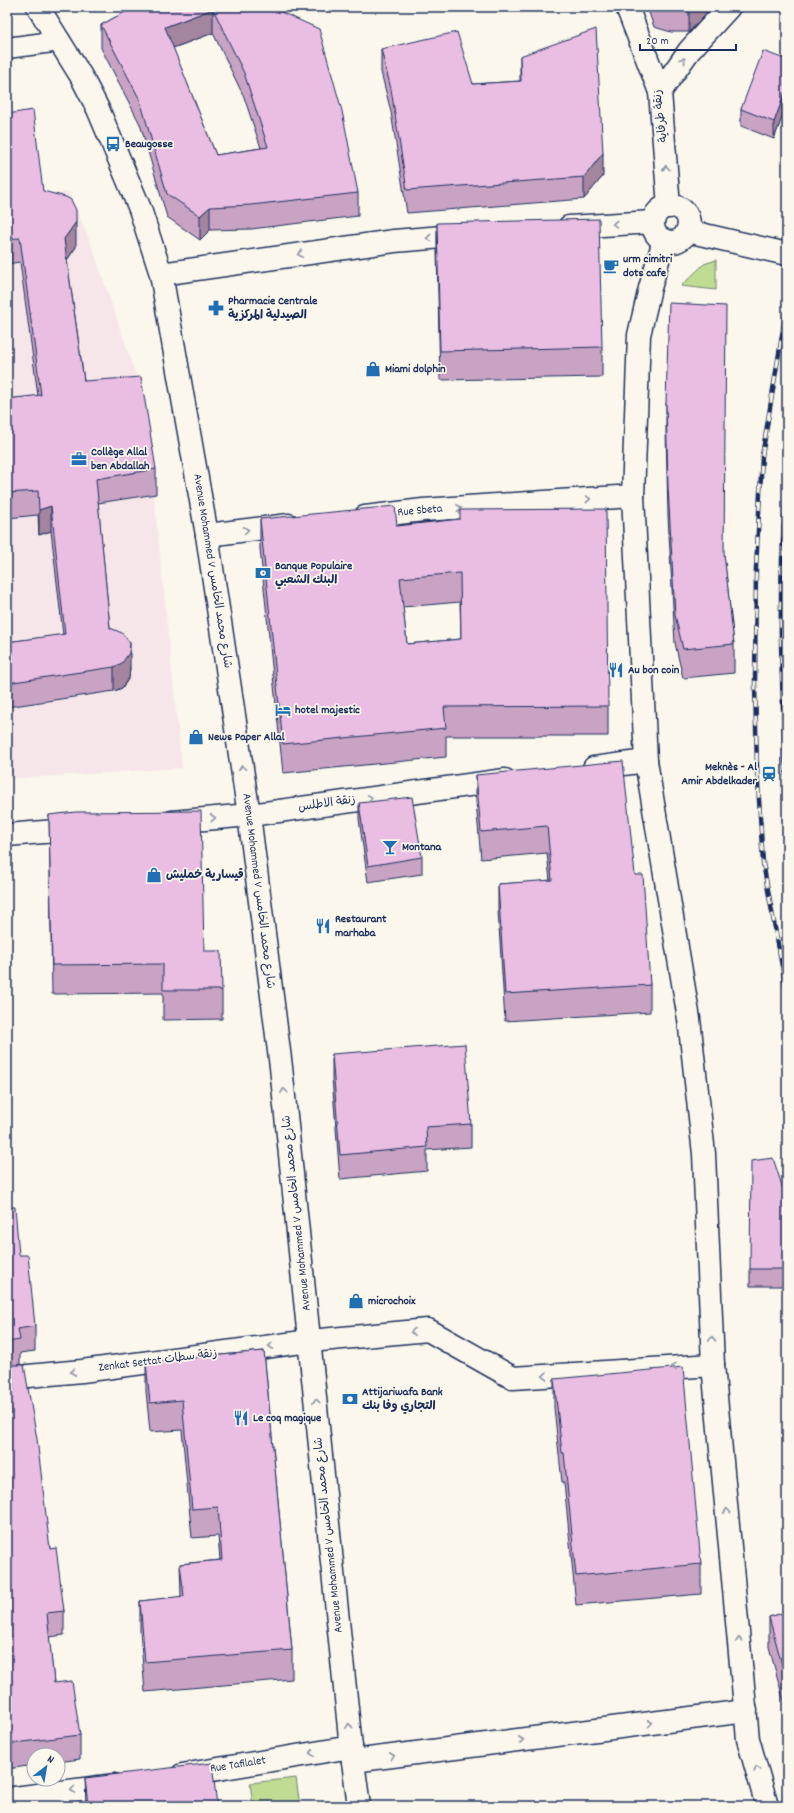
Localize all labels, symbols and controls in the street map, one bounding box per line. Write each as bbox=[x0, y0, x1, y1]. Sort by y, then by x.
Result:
scale bar bbox=[640, 26, 736, 52]
text: 20 m bbox=[646, 33, 669, 50]
one-way arrow bbox=[678, 58, 685, 65]
street label: زنقة طرفاية bbox=[649, 89, 673, 143]
bus stop icon: Beaugosse bbox=[104, 135, 122, 153]
place label: Beaugosse bbox=[125, 136, 173, 153]
one-way arrow bbox=[662, 165, 671, 171]
one-way arrow bbox=[612, 220, 618, 229]
one-way arrow bbox=[426, 234, 432, 243]
one-way arrow bbox=[297, 249, 303, 258]
place label: urm cimitri dots cafe bbox=[623, 251, 673, 282]
cafe icon: urm cimitri dots cafe bbox=[602, 257, 620, 275]
place label: Pharmacie Centrale الصيدلية المركزية bbox=[228, 293, 318, 324]
pharmacy icon: Pharmacie Centrale الصيدلية المركزية bbox=[207, 299, 225, 317]
shop icon: Miami dolphin bbox=[364, 360, 382, 378]
place label: Miami dolphin bbox=[385, 361, 446, 378]
place label: Collège Allal ben Abdallah bbox=[91, 444, 150, 475]
office icon: Collège Allal ben Abdallah bbox=[70, 450, 88, 468]
street label: Avenue Mohammed V شارع محمد الخامس bbox=[188, 472, 236, 670]
one-way arrow bbox=[585, 494, 591, 503]
street label: Rue Sbeta bbox=[397, 501, 443, 521]
one-way arrow bbox=[456, 503, 462, 512]
one-way arrow bbox=[243, 526, 249, 535]
place label: Banque Populaire البنك الشعبي bbox=[275, 558, 353, 590]
bank icon: Banque Populaire البنك الشعبي bbox=[254, 564, 272, 582]
restaurant icon: Au bon coin bbox=[607, 661, 625, 679]
place label: Au bon coin bbox=[628, 662, 680, 679]
hotel icon: hotel majestic bbox=[274, 701, 292, 719]
place label: hotel majestic bbox=[295, 702, 360, 719]
shop icon: News Paper Allal bbox=[187, 728, 205, 746]
place label: News Paper Allal bbox=[208, 729, 285, 746]
place label: Meknès - Al Amir Abdelkader bbox=[681, 759, 758, 790]
one-way arrow bbox=[238, 765, 247, 771]
station icon: Meknès - Al Amir Abdelkader bbox=[760, 765, 778, 783]
street label: Avenue Mohammed V شارع محمد الخامس bbox=[238, 792, 278, 990]
street label: زنقة الاطلس bbox=[297, 792, 357, 816]
one-way arrow bbox=[367, 794, 373, 803]
one-way arrow bbox=[210, 814, 216, 823]
bar icon: Montana bbox=[381, 838, 399, 856]
place label: Montana bbox=[402, 839, 443, 856]
shop icon: قيسارية خمليش bbox=[145, 866, 163, 884]
place label: قيسارية خمليش bbox=[166, 867, 244, 884]
place label: Restaurant marhaba bbox=[335, 911, 387, 942]
restaurant icon: Restaurant marhaba bbox=[314, 917, 332, 935]
one-way arrow bbox=[280, 1088, 289, 1094]
street label: Avenue Mohammed V شارع محمد الخامس bbox=[278, 1114, 316, 1312]
shop icon: microchoix bbox=[347, 1292, 365, 1310]
place label: microchoix bbox=[368, 1293, 416, 1310]
one-way arrow bbox=[410, 1327, 416, 1336]
one-way arrow bbox=[708, 1336, 716, 1342]
one-way arrow bbox=[268, 1341, 274, 1350]
street label: Zenkat Settat زنقة سطات bbox=[98, 1345, 218, 1377]
one-way arrow bbox=[671, 1363, 677, 1372]
one-way arrow bbox=[69, 1367, 76, 1376]
one-way arrow bbox=[541, 1371, 548, 1380]
place label: Attijariwafa Bank التجاري وفا بنك bbox=[362, 1384, 443, 1415]
bank icon: Attijariwafa Bank التجاري وفا بنك bbox=[341, 1390, 359, 1408]
one-way arrow bbox=[311, 1398, 320, 1404]
restaurant icon: Le coq magique bbox=[232, 1409, 250, 1427]
place label: Le coq magique bbox=[253, 1410, 322, 1427]
street label: Avenue Mohammed V شارع محمد الخامس bbox=[310, 1436, 348, 1634]
one-way arrow bbox=[722, 1508, 731, 1514]
one-way arrow bbox=[735, 1637, 744, 1643]
one-way arrow bbox=[647, 1719, 653, 1728]
one-way arrow bbox=[344, 1723, 353, 1729]
one-way arrow bbox=[518, 1735, 524, 1744]
north arrow bbox=[26, 1747, 66, 1787]
one-way arrow bbox=[309, 1748, 315, 1757]
text: N bbox=[44, 1752, 57, 1769]
street label: Rue Tafilalet bbox=[209, 1752, 268, 1778]
one-way arrow bbox=[389, 1752, 395, 1761]
one-way arrow bbox=[753, 1765, 761, 1772]
one-way arrow bbox=[70, 1785, 76, 1794]

